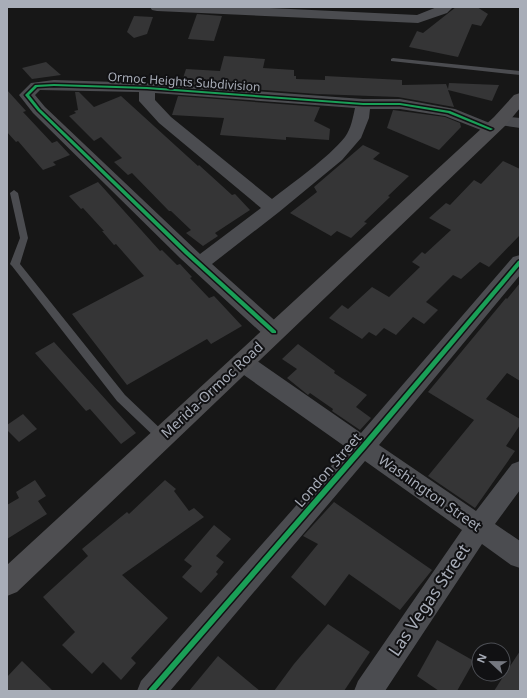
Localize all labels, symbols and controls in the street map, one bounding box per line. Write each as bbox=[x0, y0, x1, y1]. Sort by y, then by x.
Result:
street label: Ormoc Heights Subdivision bbox=[107, 68, 261, 95]
street label: Merida-Ormoc Road bbox=[156, 337, 267, 442]
street label: London Street bbox=[290, 428, 365, 511]
street label: Washington Street bbox=[375, 450, 486, 535]
street label: Las Vegas Street bbox=[383, 539, 475, 660]
north arrow bbox=[471, 642, 511, 682]
text: N bbox=[473, 651, 490, 665]

